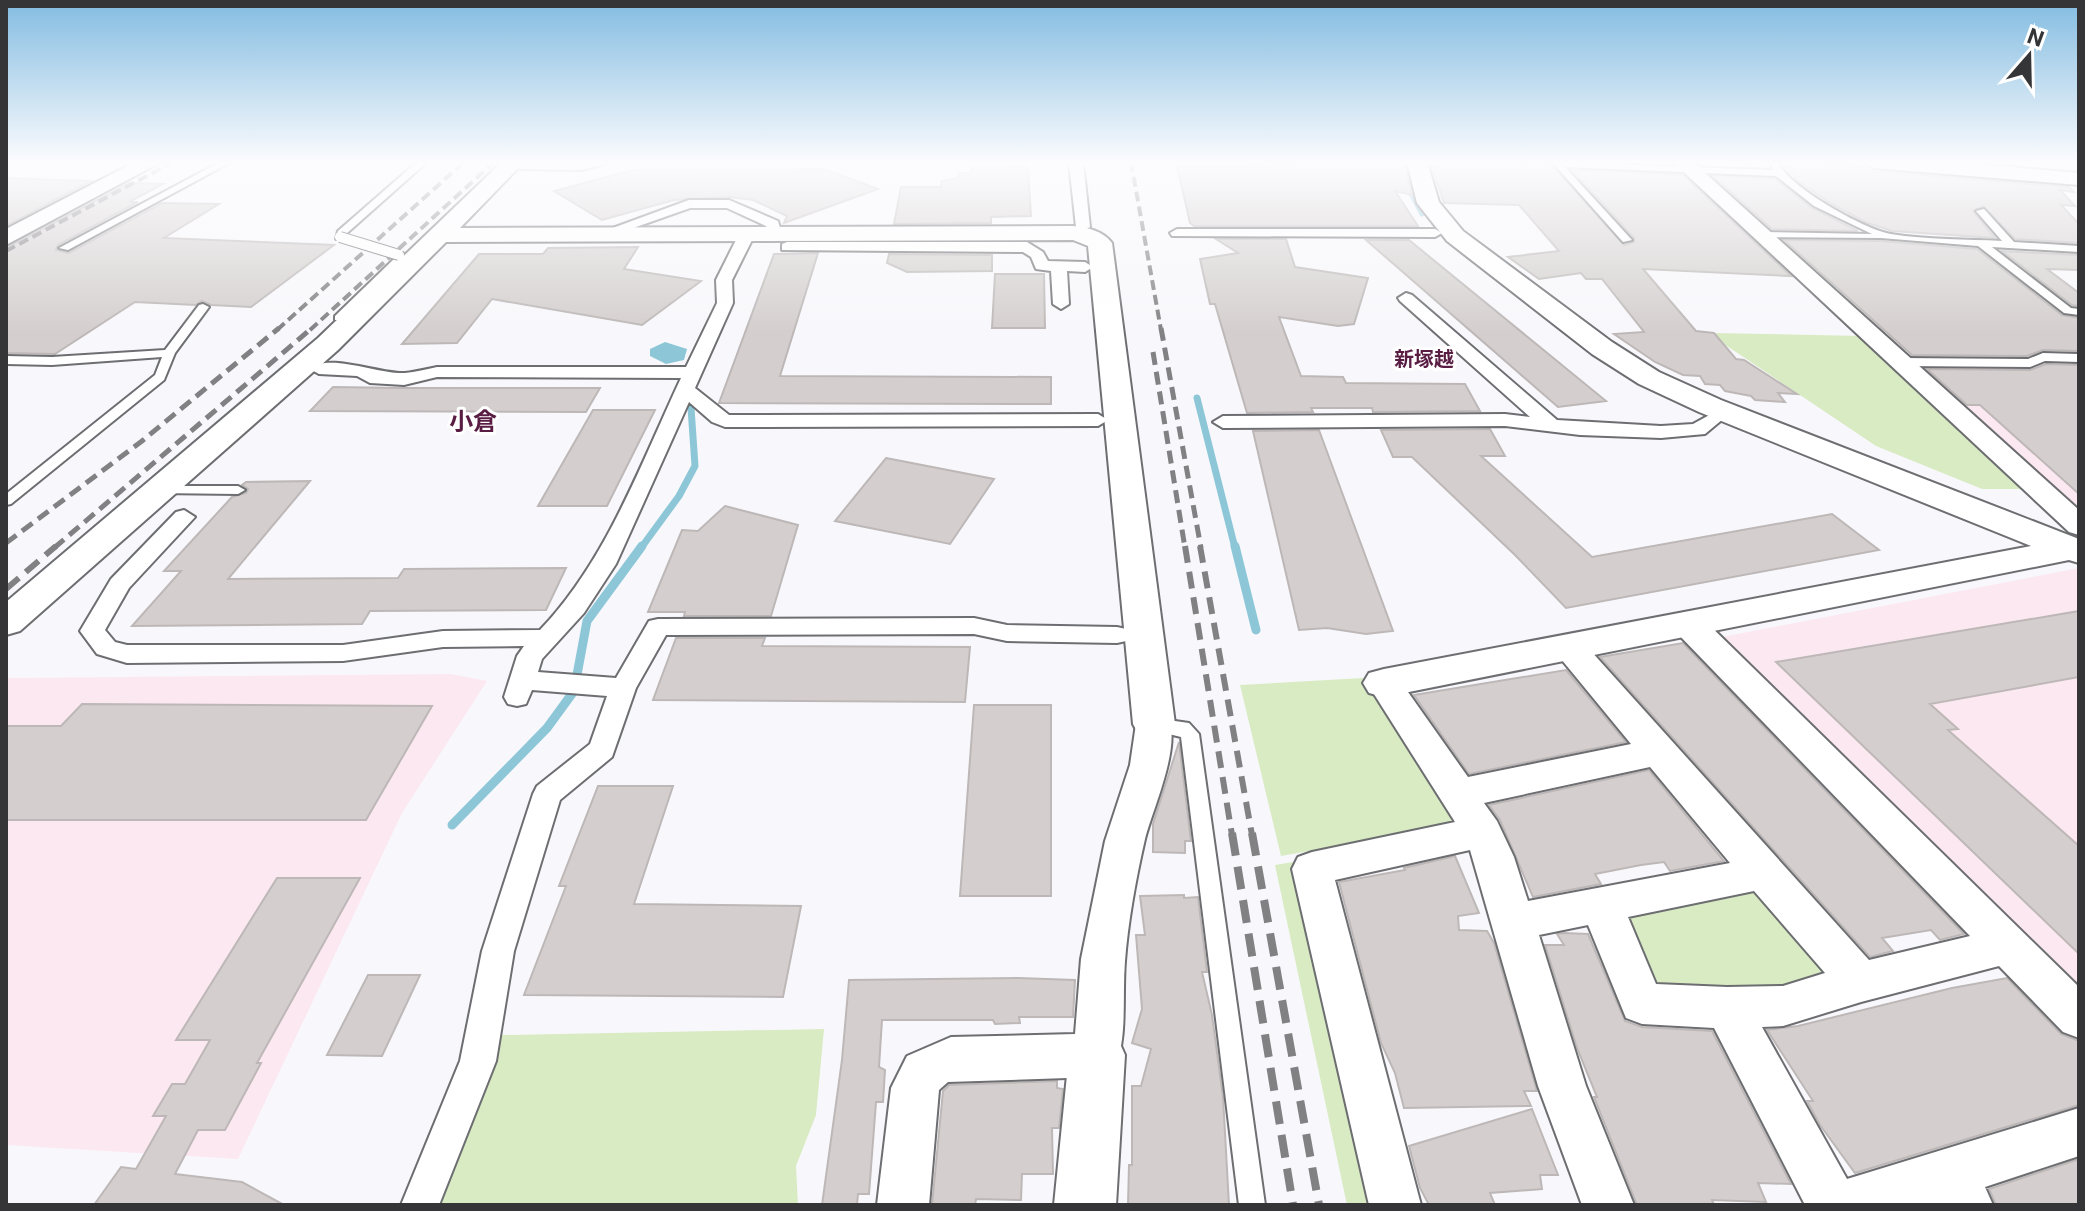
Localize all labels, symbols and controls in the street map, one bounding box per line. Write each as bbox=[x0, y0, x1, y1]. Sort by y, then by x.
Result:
north arrow bbox=[1989, 16, 2069, 96]
text: N bbox=[2024, 23, 2047, 52]
district label: 新塚越 bbox=[1394, 347, 1454, 371]
district label: 小倉 bbox=[449, 408, 497, 436]

